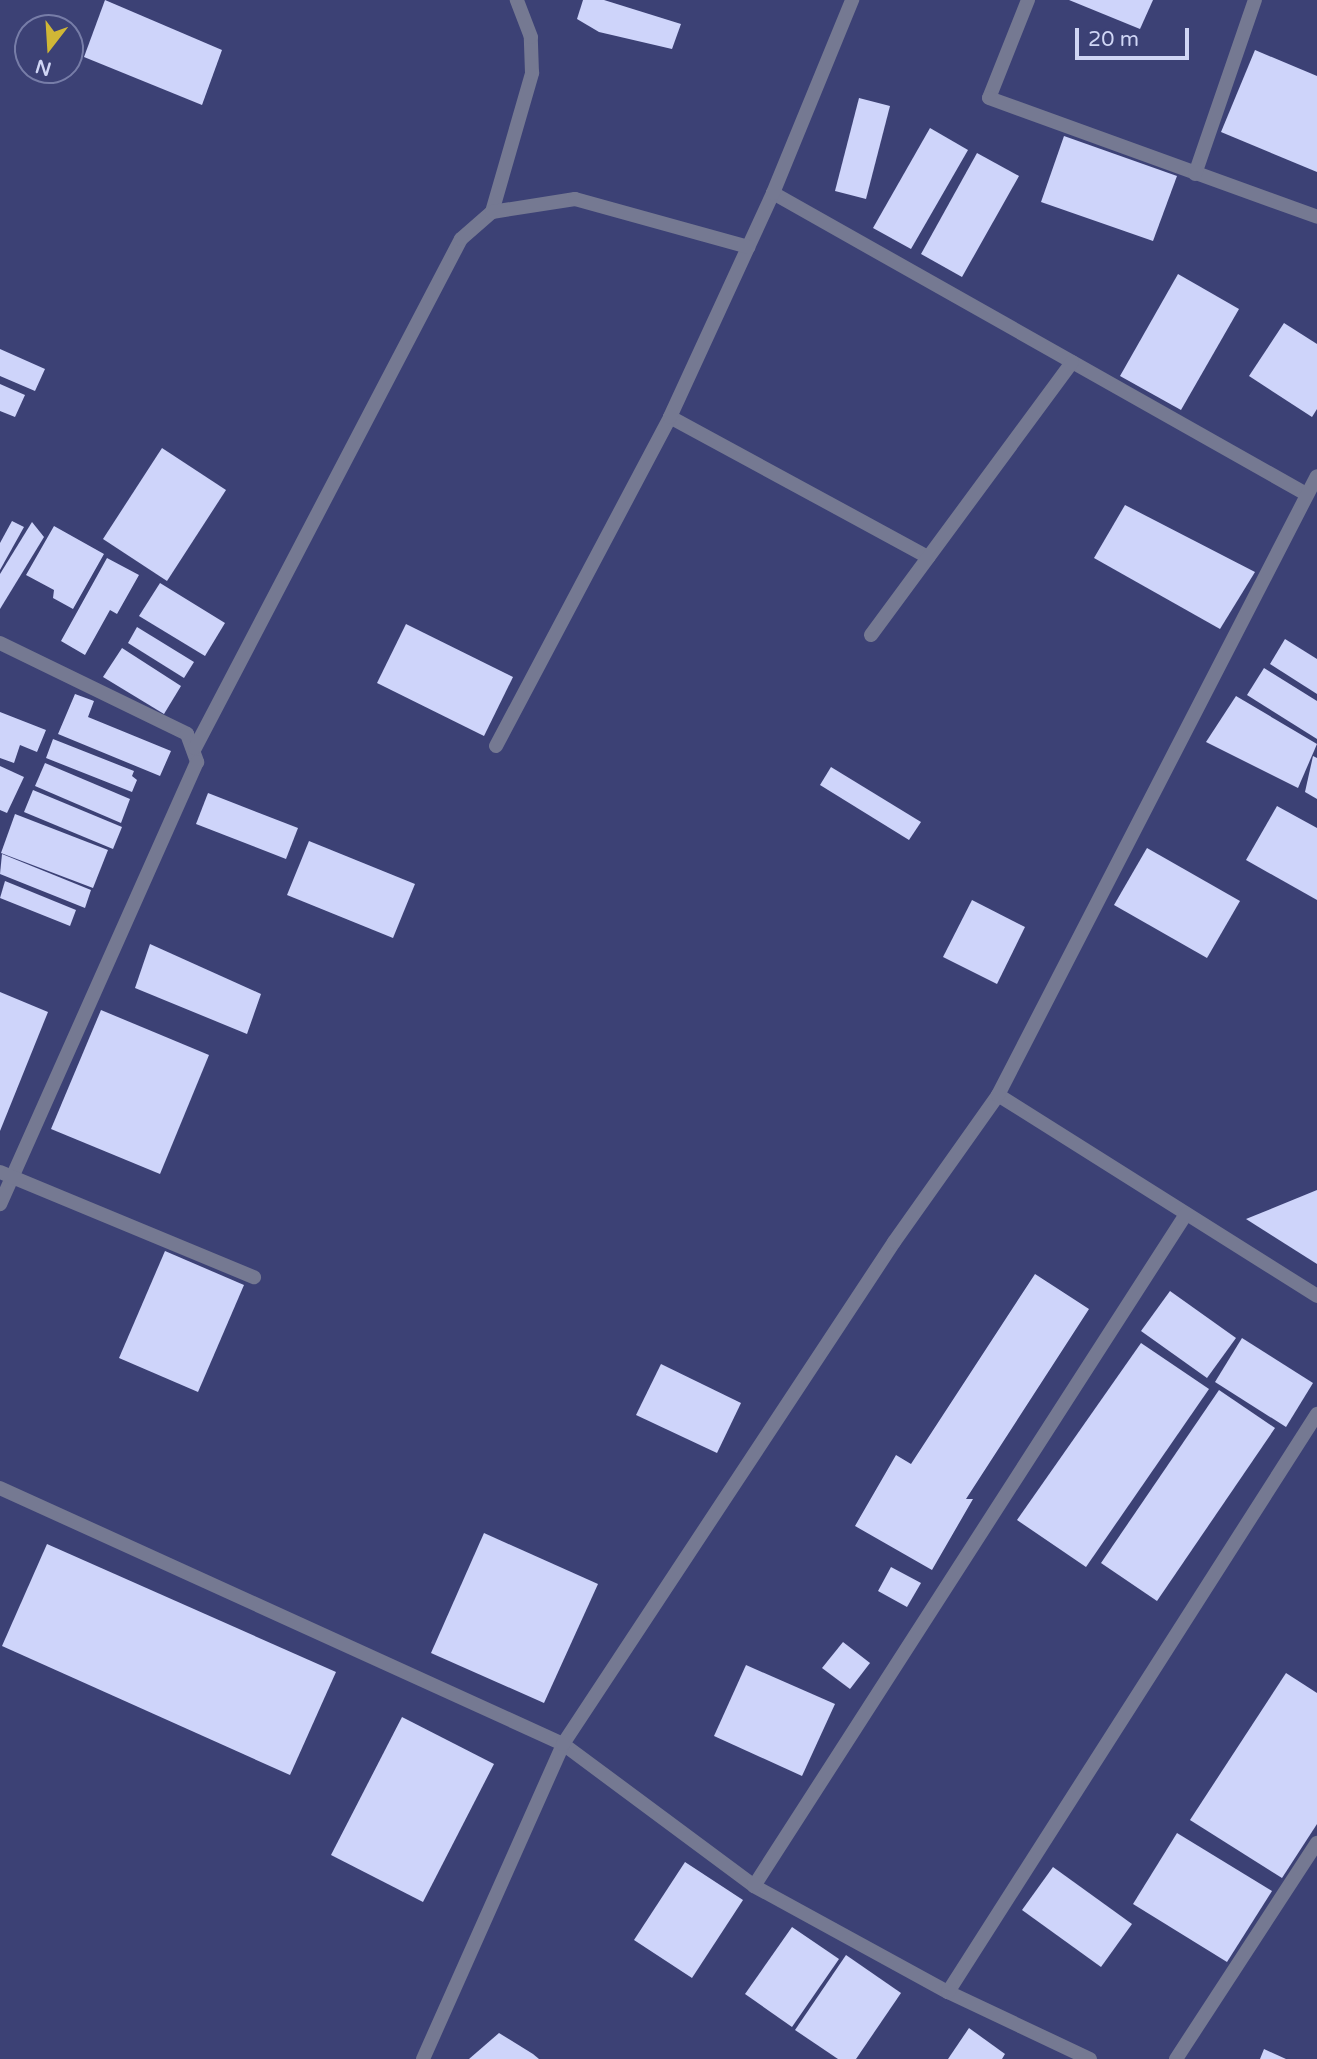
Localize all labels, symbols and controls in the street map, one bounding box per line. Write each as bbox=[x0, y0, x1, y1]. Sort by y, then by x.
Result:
north arrow bbox=[14, 14, 84, 84]
scale bar bbox=[1079, 14, 1193, 58]
text: 20 m bbox=[1088, 27, 1139, 52]
text: N bbox=[33, 54, 54, 80]

